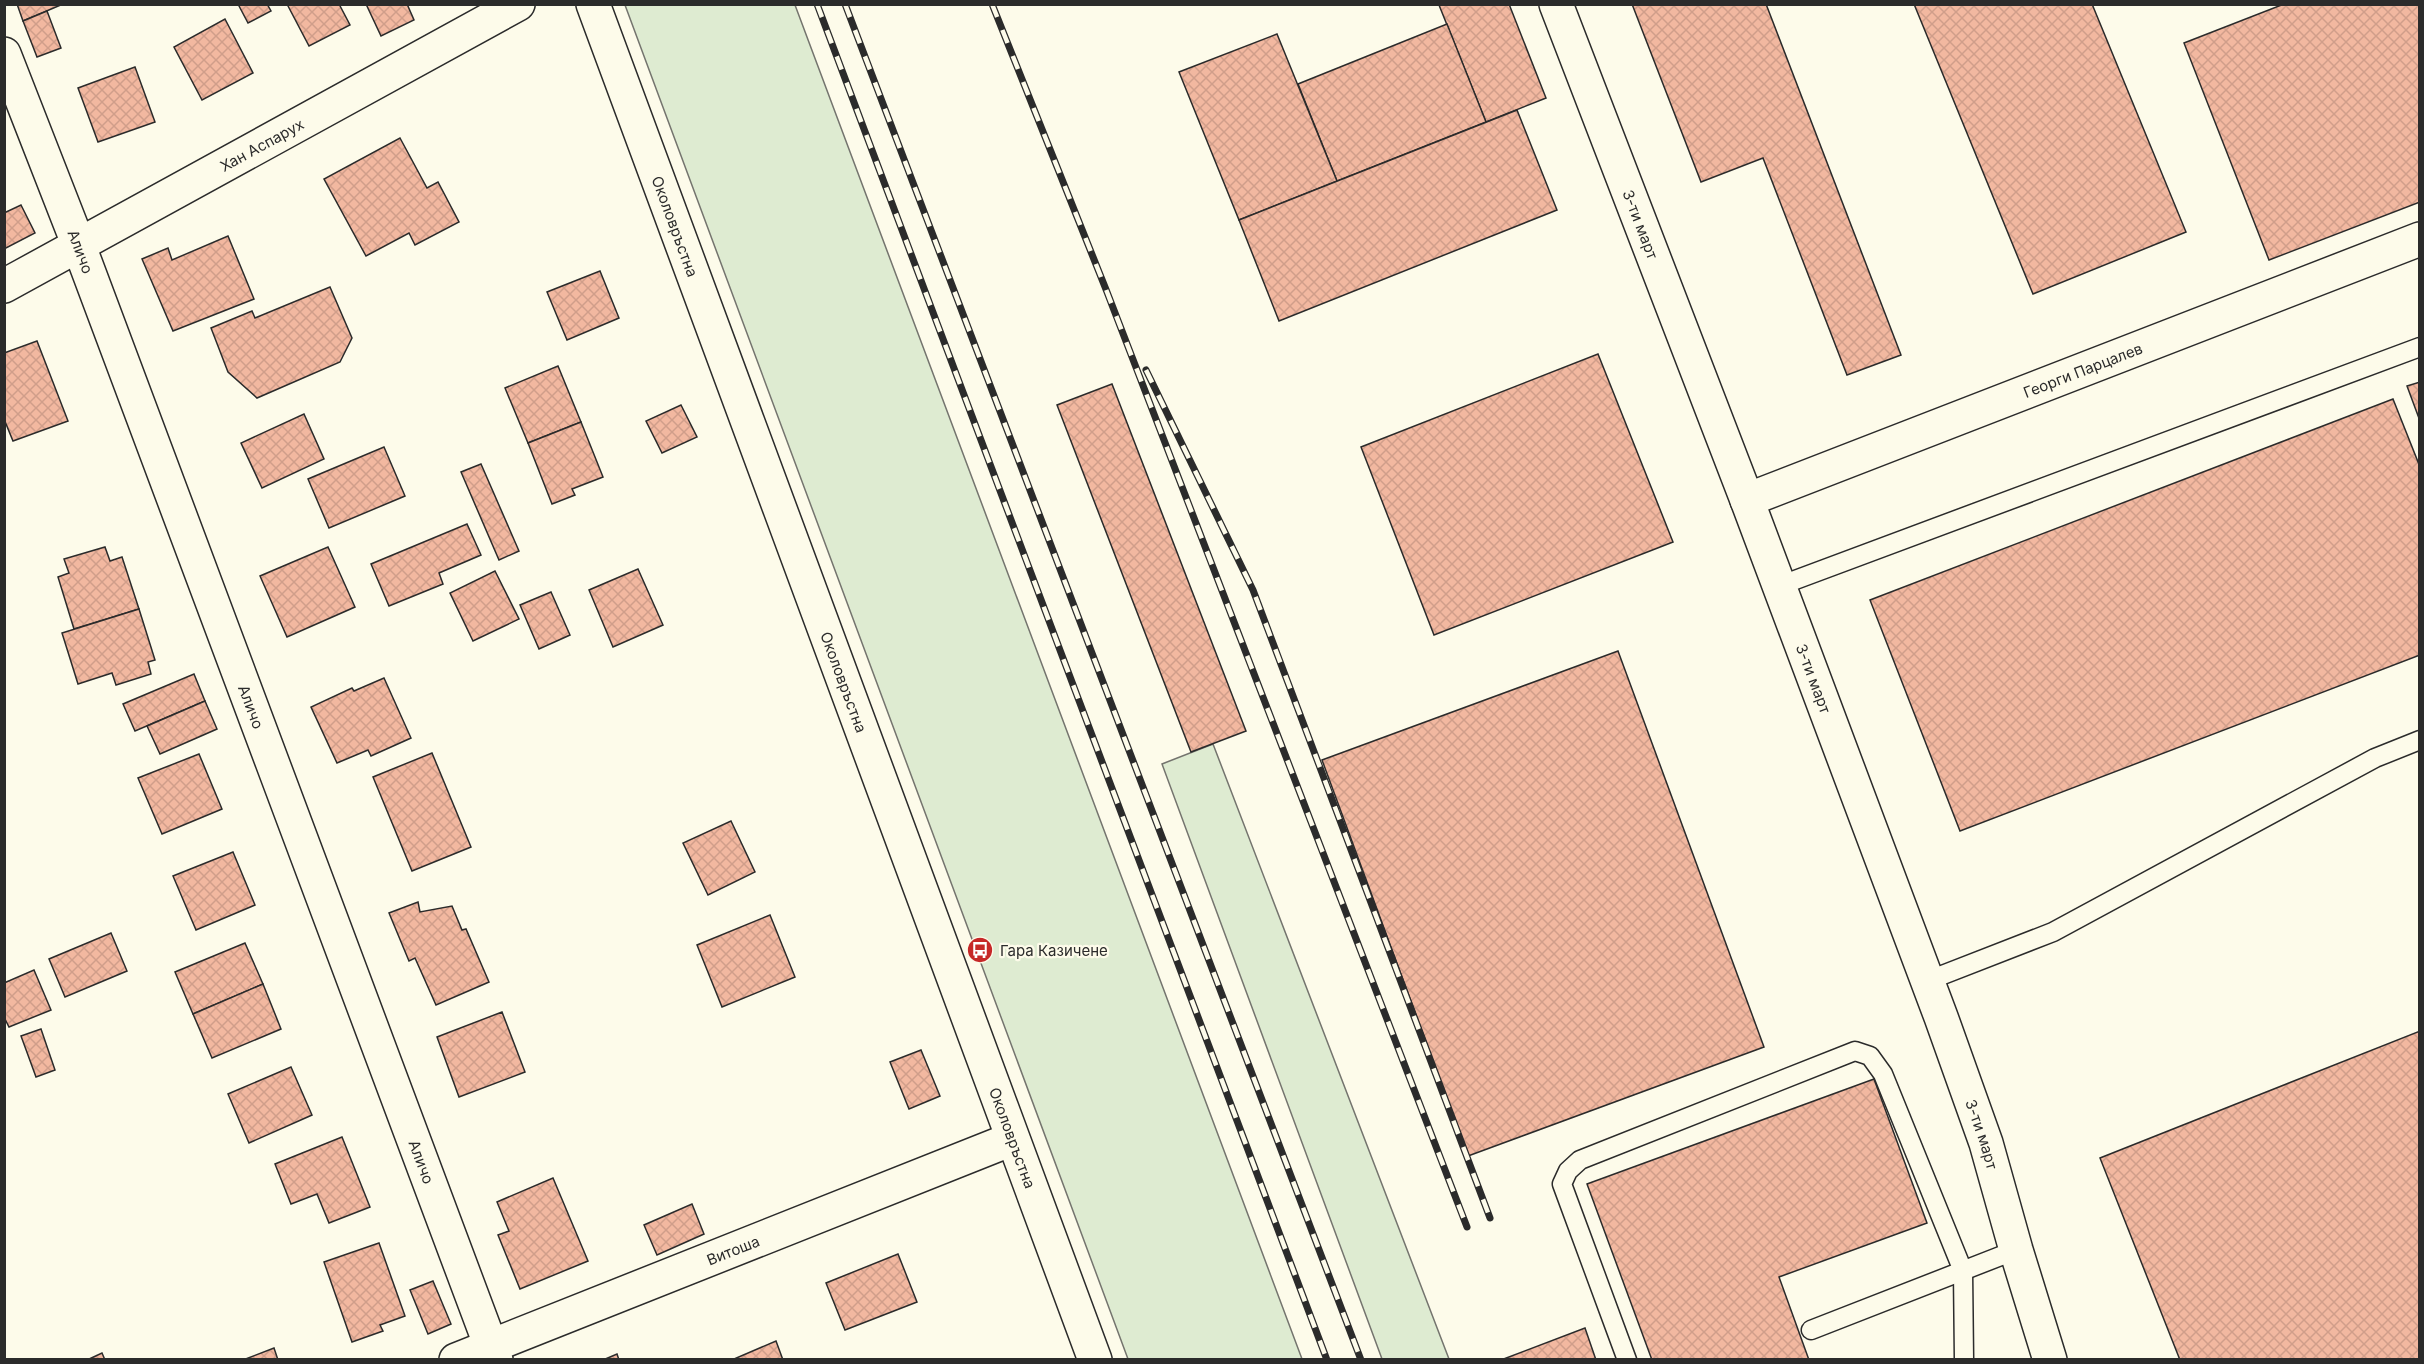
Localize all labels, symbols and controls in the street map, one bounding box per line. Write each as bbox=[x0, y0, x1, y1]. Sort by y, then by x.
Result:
street label: Хан Аспарух bbox=[217, 114, 307, 175]
street label: Околовръстна bbox=[648, 173, 703, 279]
street label: 3-ти март bbox=[1619, 187, 1663, 262]
street label: Аличо bbox=[64, 227, 98, 276]
street label: Георги Парцалев bbox=[2020, 338, 2145, 402]
street label: Околовръстна bbox=[817, 629, 871, 735]
street label: 3-ти март bbox=[1792, 641, 1836, 716]
street label: Аличо bbox=[235, 682, 268, 731]
bus stop icon: Гара Казичене bbox=[965, 935, 995, 965]
place label: Гара Казичене bbox=[1000, 941, 1108, 960]
street label: Околовръстна bbox=[985, 1085, 1040, 1191]
street label: 3-ти март bbox=[1962, 1097, 2002, 1171]
street label: Аличо bbox=[405, 1137, 439, 1186]
street label: Витоша bbox=[704, 1231, 762, 1269]

